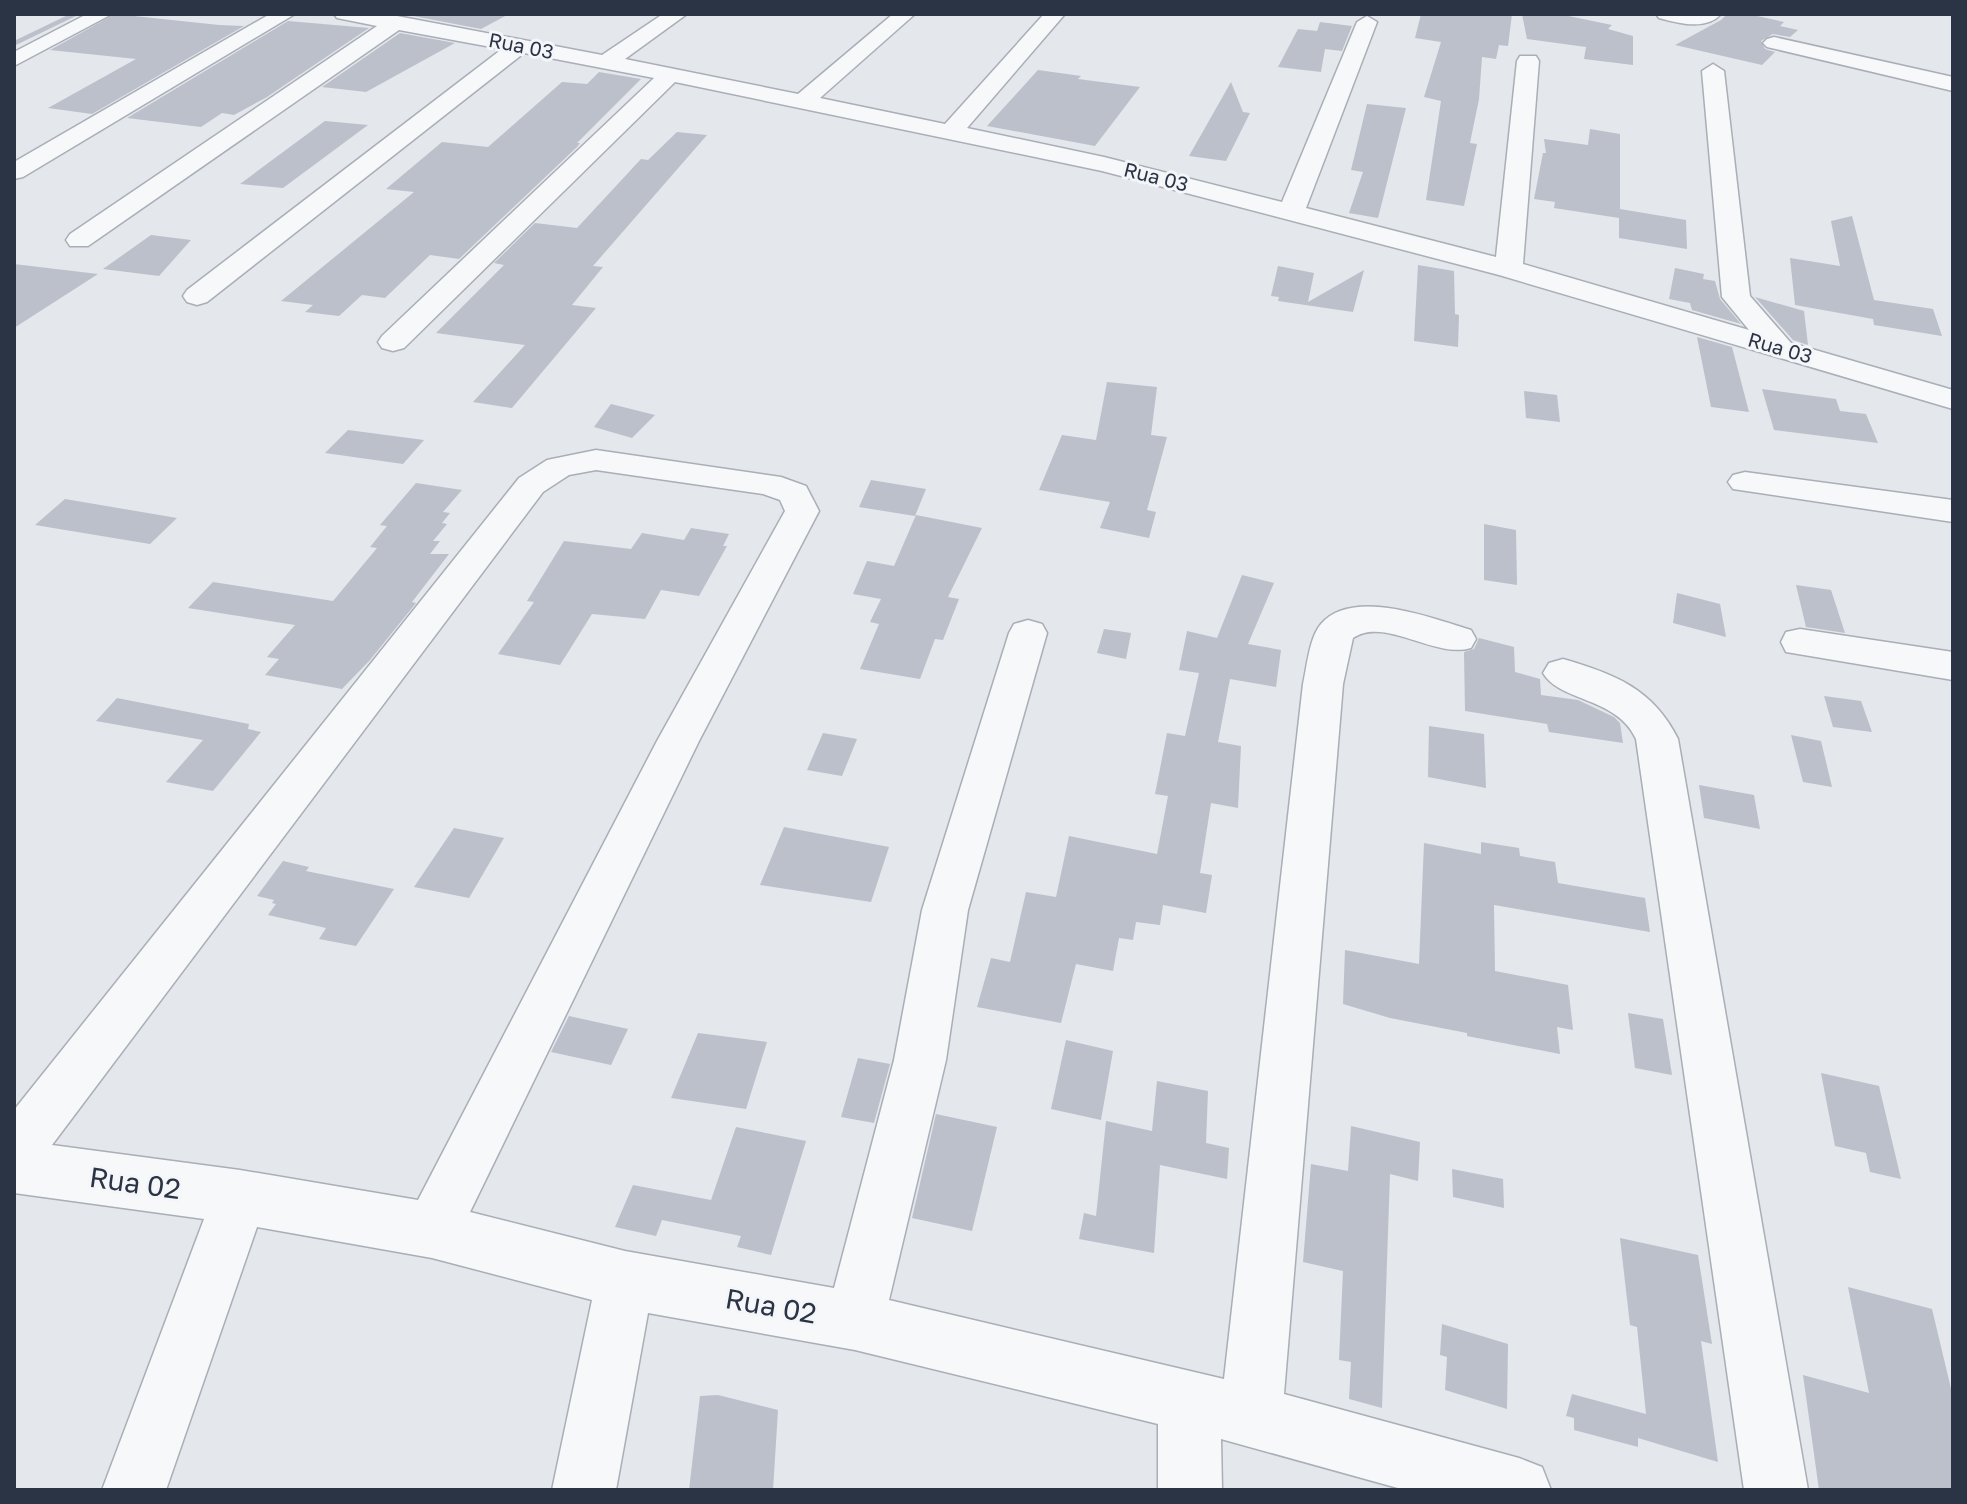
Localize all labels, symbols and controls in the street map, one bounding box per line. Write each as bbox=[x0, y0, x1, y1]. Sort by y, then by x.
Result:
street label: Rua 03 bbox=[487, 27, 556, 63]
street label: Rua 03 bbox=[1121, 156, 1191, 196]
street label: Rua 03 bbox=[1745, 326, 1815, 368]
street label: Rua 02 bbox=[87, 1160, 183, 1205]
street label: Rua 02 bbox=[723, 1281, 819, 1330]

